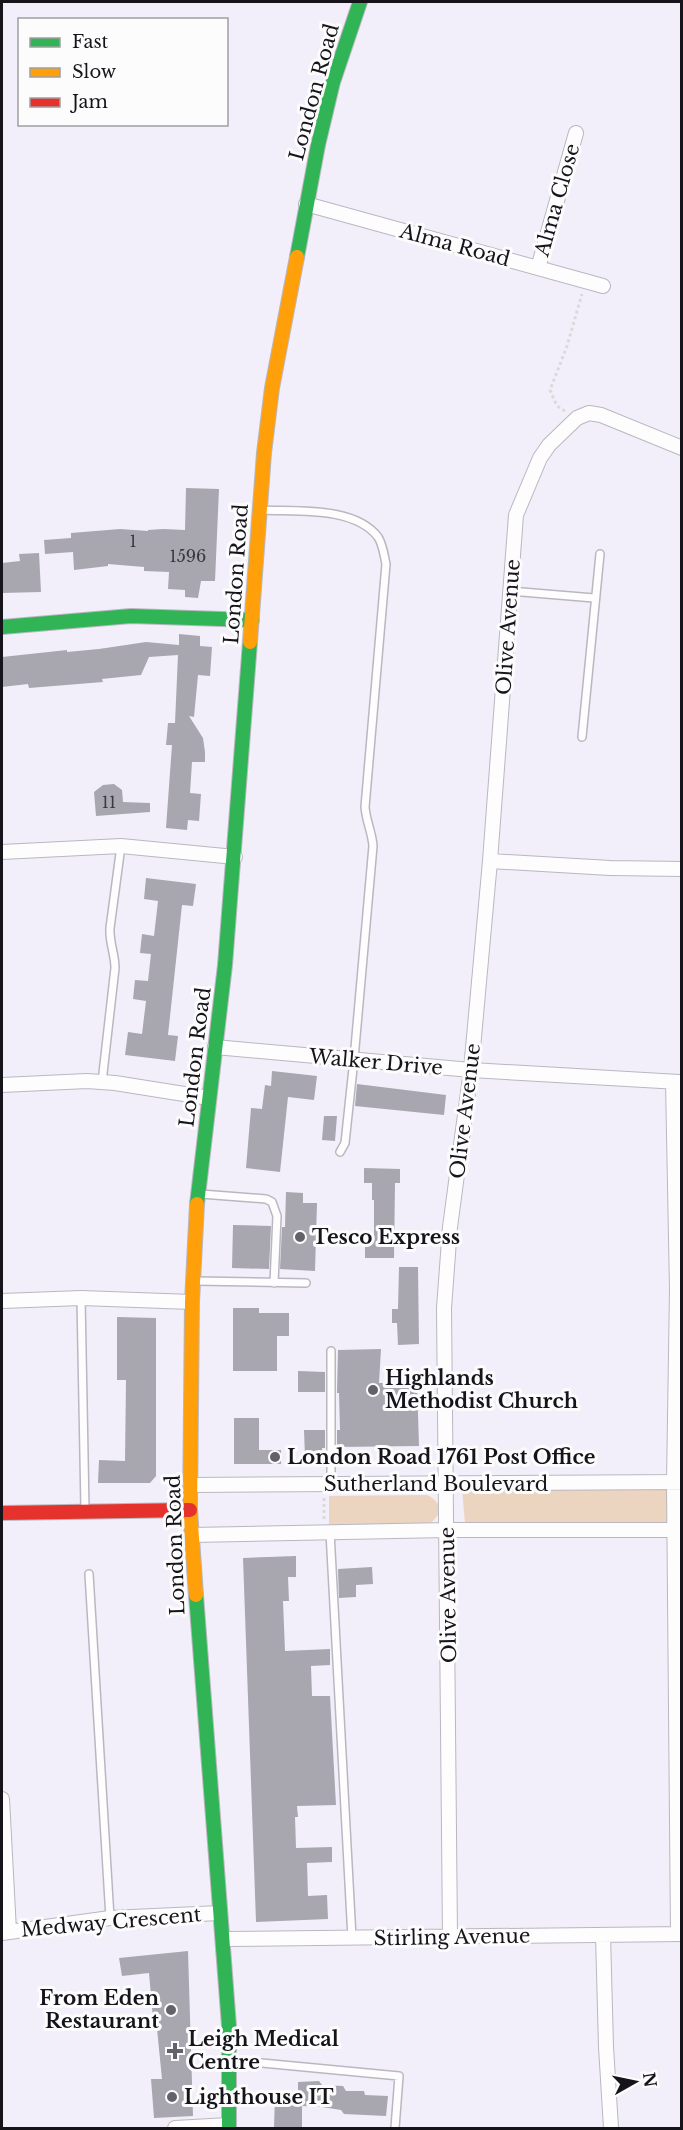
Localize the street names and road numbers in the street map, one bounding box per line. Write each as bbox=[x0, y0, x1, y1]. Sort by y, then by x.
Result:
street label: London Road bbox=[284, 21, 344, 163]
street label: Alma Close bbox=[529, 141, 585, 260]
street label: Alma Road bbox=[396, 218, 513, 271]
street label: London Road bbox=[219, 503, 253, 645]
street label: Olive Avenue bbox=[491, 558, 525, 696]
street label: London Road bbox=[175, 986, 215, 1128]
street label: Olive Avenue bbox=[445, 1042, 485, 1180]
street label: Walker Drive bbox=[307, 1044, 444, 1080]
street label: Sutherland Boulevard bbox=[324, 1472, 548, 1496]
street label: London Road bbox=[161, 1474, 189, 1616]
street label: Olive Avenue bbox=[435, 1527, 461, 1663]
street label: Medway Crescent bbox=[20, 1902, 203, 1942]
street label: Stirling Avenue bbox=[373, 1924, 531, 1950]

